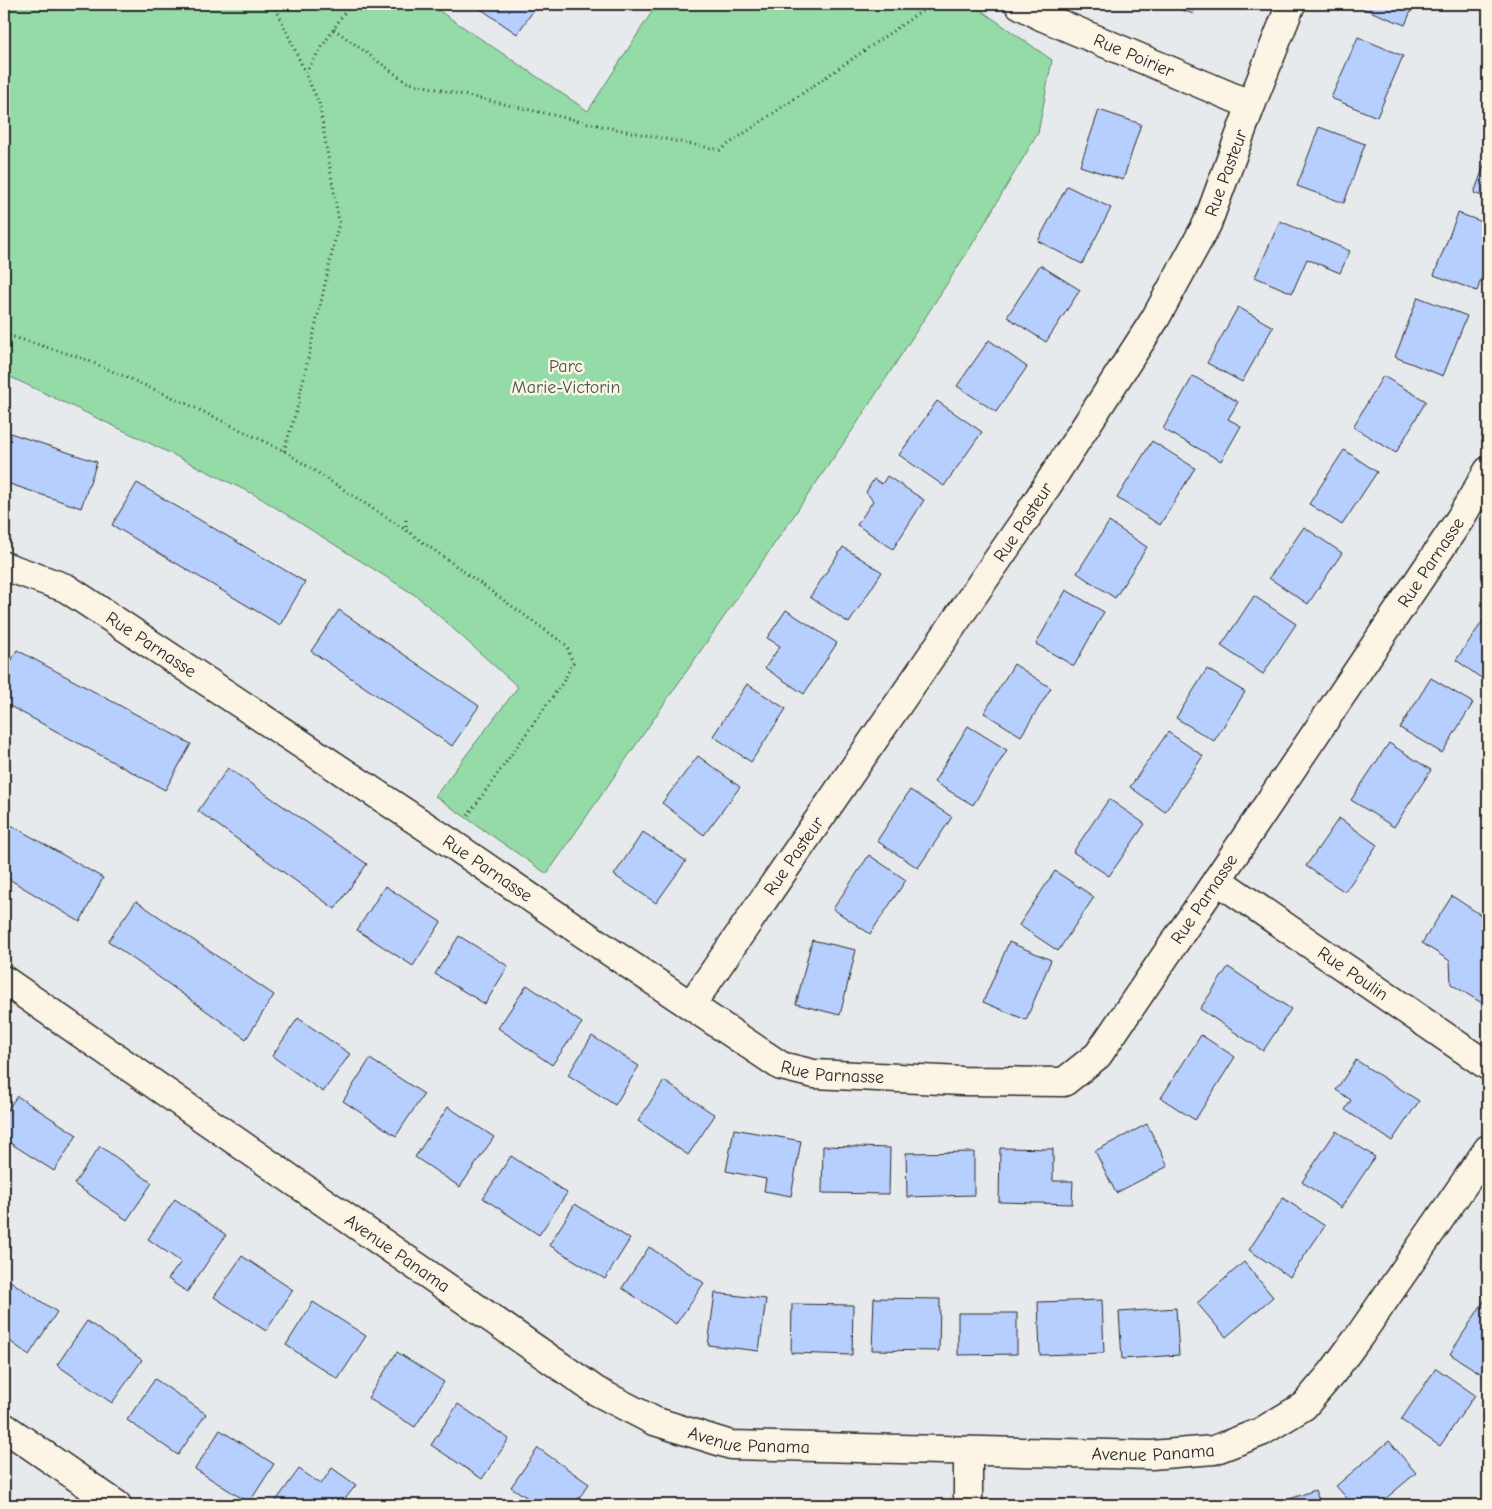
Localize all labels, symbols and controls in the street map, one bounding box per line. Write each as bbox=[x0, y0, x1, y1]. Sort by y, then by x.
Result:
street label: Rue Poirier bbox=[1091, 29, 1178, 82]
street label: Rue Pasteur bbox=[1200, 126, 1252, 219]
park label: Parc Marie-Victorin bbox=[512, 356, 620, 398]
street label: Rue Pasteur bbox=[989, 478, 1057, 566]
street label: Rue Parnasse bbox=[1393, 513, 1469, 611]
street label: Rue Parnasse bbox=[102, 607, 200, 682]
street label: Rue Pasteur bbox=[759, 812, 829, 899]
street label: Rue Parnasse bbox=[439, 830, 536, 906]
street label: Rue Parnasse bbox=[1166, 850, 1242, 948]
street label: Rue Poulin bbox=[1314, 942, 1392, 1005]
street label: Rue Parnasse bbox=[779, 1056, 885, 1088]
street label: Avenue Panama bbox=[341, 1209, 454, 1297]
street label: Avenue Panama bbox=[686, 1422, 810, 1457]
street label: Avenue Panama bbox=[1092, 1439, 1215, 1466]

